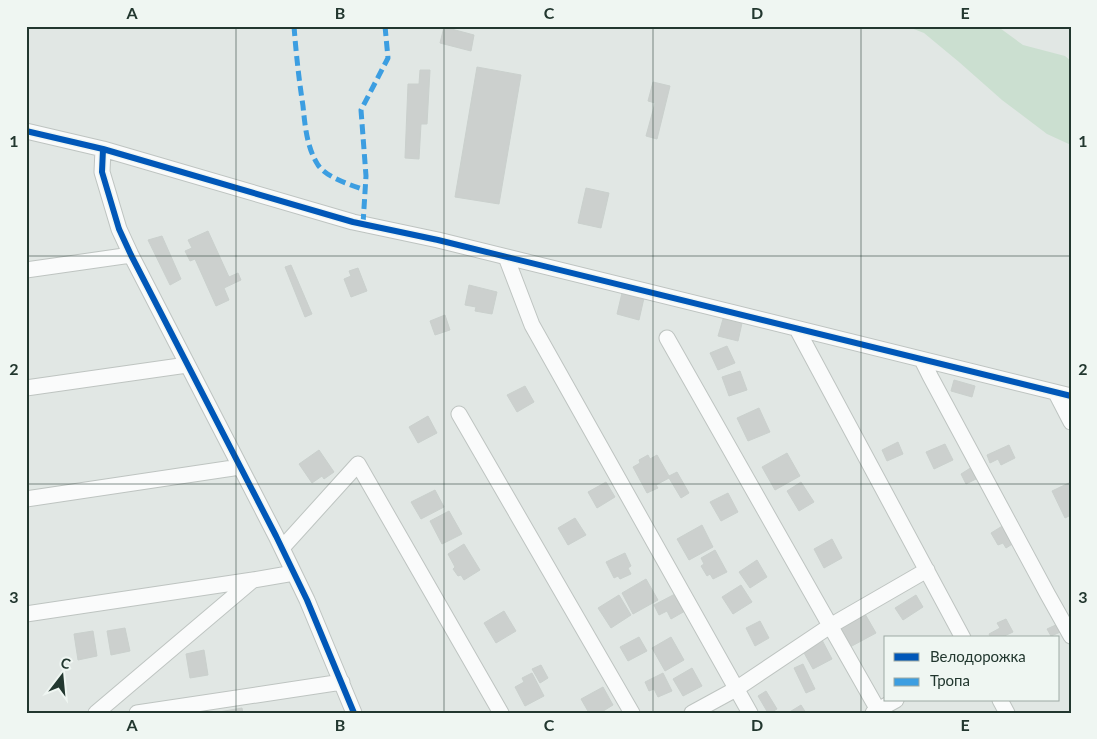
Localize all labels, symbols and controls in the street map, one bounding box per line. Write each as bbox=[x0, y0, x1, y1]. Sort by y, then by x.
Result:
text: A bbox=[125, 3, 138, 22]
text: B bbox=[335, 3, 345, 22]
text: C bbox=[544, 3, 555, 22]
text: D bbox=[751, 3, 763, 22]
text: E bbox=[960, 3, 970, 22]
text: 1 bbox=[9, 131, 19, 150]
text: 1 bbox=[1078, 131, 1088, 150]
text: 2 bbox=[9, 359, 19, 378]
text: 2 bbox=[1078, 359, 1088, 378]
text: 3 bbox=[9, 587, 19, 606]
text: 3 bbox=[1078, 587, 1088, 606]
legend bbox=[884, 636, 1060, 702]
text: Велодорожка bbox=[930, 647, 1026, 665]
north arrow bbox=[38, 652, 88, 702]
text: С bbox=[59, 654, 73, 673]
text: Тропа bbox=[930, 671, 970, 689]
text: A bbox=[125, 715, 138, 734]
text: B bbox=[335, 715, 345, 734]
text: C bbox=[544, 715, 555, 734]
text: D bbox=[751, 715, 763, 734]
text: E bbox=[960, 715, 970, 734]

